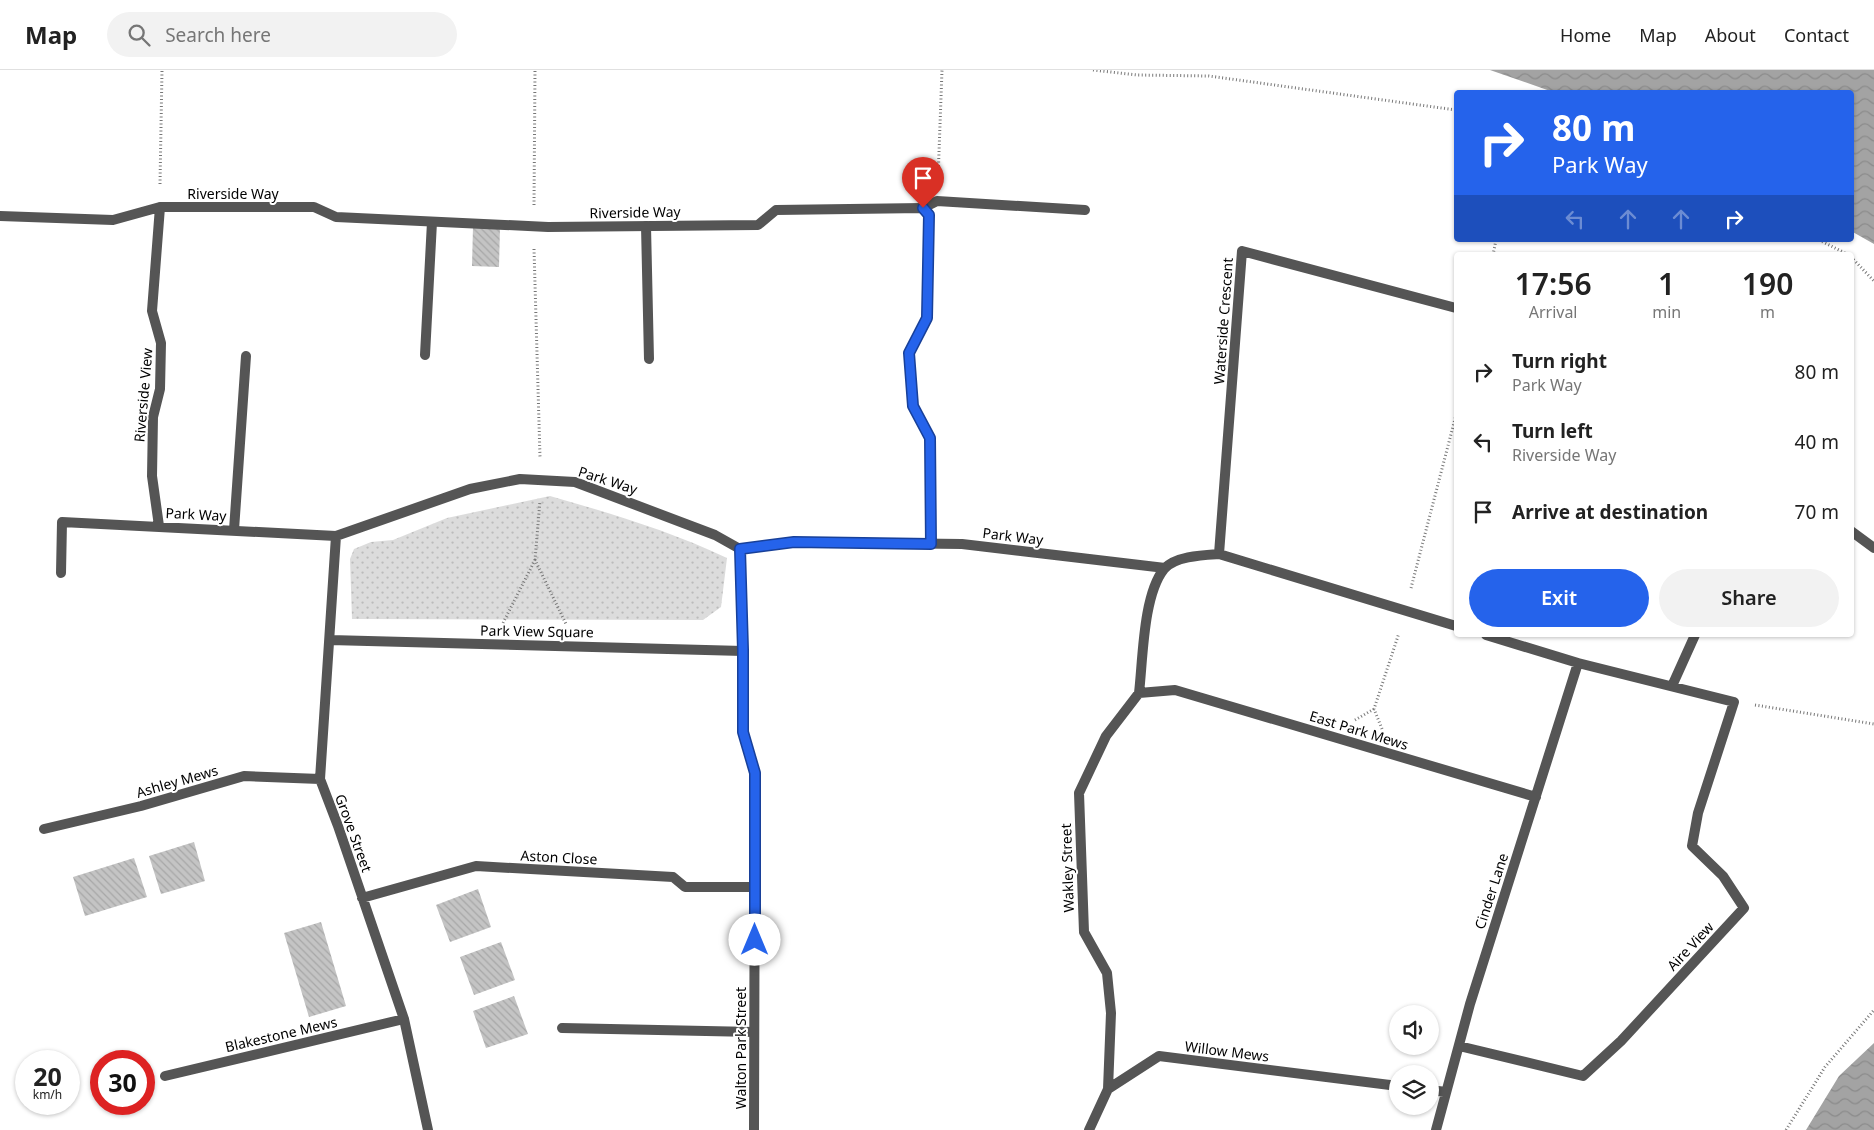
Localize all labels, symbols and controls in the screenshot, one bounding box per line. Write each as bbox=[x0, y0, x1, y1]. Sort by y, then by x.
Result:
search box bbox=[107, 12, 457, 57]
text: Map bbox=[25, 18, 77, 51]
icon: search bbox=[125, 21, 153, 49]
text: Search here bbox=[165, 22, 271, 48]
text: Home bbox=[1560, 23, 1611, 47]
text: Map bbox=[1639, 23, 1677, 47]
text: About bbox=[1705, 23, 1756, 47]
text: Contact bbox=[1784, 23, 1849, 47]
text: 80 m bbox=[1552, 104, 1635, 151]
icon: right bbox=[1469, 110, 1534, 175]
text: Park Way bbox=[1552, 149, 1648, 179]
pin bbox=[902, 157, 944, 208]
icon: arrive bbox=[909, 164, 937, 192]
street label: Riverside Way bbox=[187, 184, 280, 203]
street label: Riverside Way bbox=[589, 202, 682, 222]
icon: left bbox=[1561, 205, 1589, 233]
icon: ahead bbox=[1614, 205, 1642, 233]
icon: ahead bbox=[1667, 205, 1695, 233]
icon: right bbox=[1720, 205, 1748, 233]
street label: Waterside Crescent bbox=[1209, 257, 1237, 385]
text: 17:56 bbox=[1515, 263, 1592, 304]
text: 1 bbox=[1658, 263, 1675, 304]
text: 190 bbox=[1742, 263, 1793, 304]
text: Arrival bbox=[1529, 301, 1578, 323]
text: min bbox=[1652, 301, 1681, 323]
text: m bbox=[1760, 301, 1775, 323]
street label: Riverside View bbox=[129, 347, 157, 443]
text: Turn right bbox=[1512, 348, 1607, 374]
icon: right bbox=[1469, 358, 1497, 386]
text: 80 m bbox=[1795, 359, 1839, 385]
text: Park Way bbox=[1512, 374, 1582, 396]
text: Turn left bbox=[1512, 418, 1593, 444]
icon: left bbox=[1469, 428, 1497, 456]
text: 40 m bbox=[1795, 429, 1839, 455]
text: Riverside Way bbox=[1512, 444, 1616, 466]
street label: Park Way bbox=[576, 462, 641, 499]
icon: arrive bbox=[1469, 498, 1497, 526]
text: Arrive at destination bbox=[1512, 499, 1708, 525]
text: 70 m bbox=[1795, 499, 1839, 525]
street label: Park Way bbox=[165, 503, 228, 525]
street label: Park Way bbox=[982, 523, 1045, 549]
button: Exit bbox=[1469, 569, 1649, 627]
button: Share bbox=[1659, 569, 1839, 627]
street label: Park View Square bbox=[480, 621, 594, 641]
street label: East Park Mews bbox=[1307, 706, 1411, 754]
street label: Ashley Mews bbox=[134, 760, 220, 802]
street label: Grove Street bbox=[331, 791, 377, 875]
street label: Wakley Street bbox=[1056, 823, 1078, 913]
street label: Aston Close bbox=[520, 845, 598, 869]
street label: Cinder Lane bbox=[1470, 851, 1512, 931]
position arrow bbox=[728, 913, 780, 965]
street label: Aire View bbox=[1663, 917, 1717, 975]
street label: Walton Park Street bbox=[731, 987, 750, 1109]
map controls bbox=[1389, 1005, 1439, 1115]
button: sound bbox=[1389, 1005, 1439, 1055]
street label: Blakestone Mews bbox=[223, 1012, 339, 1056]
street label: Willow Mews bbox=[1184, 1036, 1270, 1066]
speed limit sign: 30 bbox=[90, 1050, 155, 1115]
text: 20 bbox=[33, 1059, 62, 1093]
button: layers bbox=[1389, 1065, 1439, 1115]
text: km/h bbox=[33, 1086, 62, 1103]

